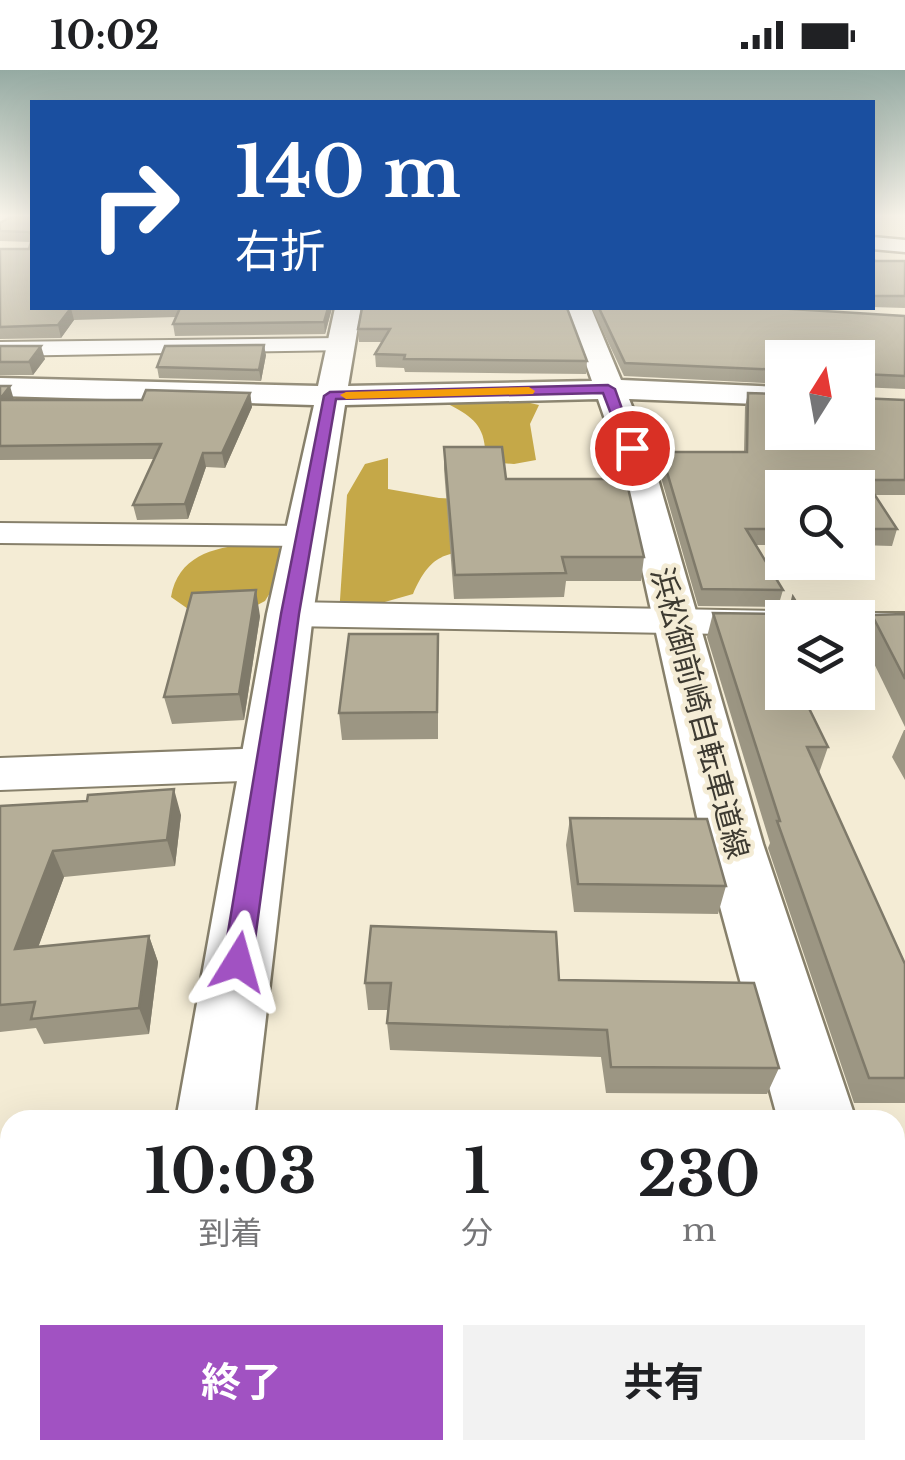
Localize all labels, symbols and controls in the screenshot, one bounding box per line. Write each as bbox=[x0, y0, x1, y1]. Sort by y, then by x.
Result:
text: 10:02 bbox=[50, 12, 159, 59]
text: 140 m bbox=[235, 129, 461, 216]
icon: right bbox=[70, 140, 200, 270]
text: 右折 bbox=[235, 223, 325, 279]
north arrow bbox=[765, 340, 875, 450]
map controls bbox=[765, 340, 875, 710]
pin bbox=[590, 406, 675, 491]
icon: arrive bbox=[605, 421, 660, 476]
button: search bbox=[765, 470, 875, 580]
street label: 浜松御前崎自転車道線 bbox=[643, 563, 757, 863]
button: layers bbox=[765, 600, 875, 710]
position arrow bbox=[186, 910, 290, 1014]
text: 10:03 bbox=[145, 1135, 317, 1209]
text: 1 bbox=[464, 1135, 490, 1209]
text: 230 bbox=[638, 1138, 760, 1212]
text: m bbox=[682, 1210, 716, 1250]
text: 到着 bbox=[199, 1213, 263, 1253]
text: 分 bbox=[461, 1213, 493, 1253]
button: 終了 bbox=[40, 1325, 443, 1440]
button: 共有 bbox=[463, 1325, 865, 1440]

